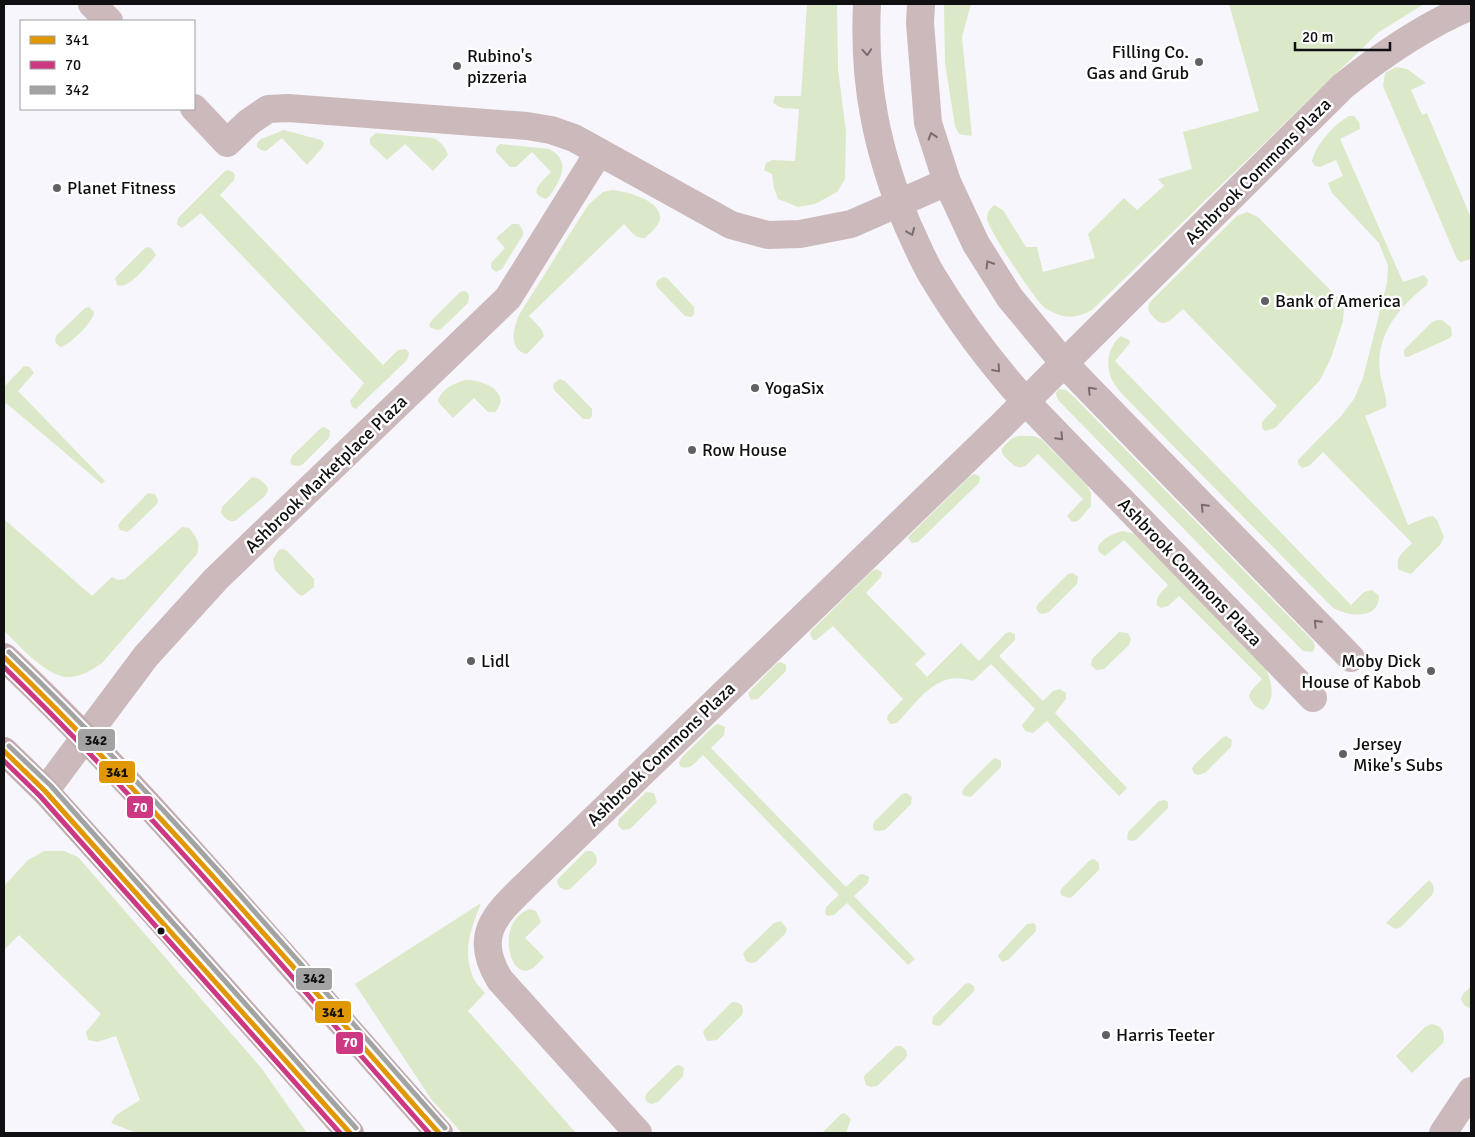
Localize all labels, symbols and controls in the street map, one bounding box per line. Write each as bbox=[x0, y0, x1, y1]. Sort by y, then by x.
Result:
legend bbox=[20, 20, 195, 110]
scale bar bbox=[1295, 20, 1390, 52]
text: 20 m bbox=[1302, 28, 1333, 46]
text: 341 bbox=[65, 31, 89, 49]
place label: Filling Co. Gas and Grub bbox=[1086, 41, 1189, 84]
place label: Rubino's pizzeria bbox=[467, 45, 533, 88]
one-way arrow bbox=[861, 49, 872, 57]
text: 70 bbox=[65, 56, 81, 74]
marker: Filling Co. Gas and Grub bbox=[1193, 56, 1205, 68]
marker: Rubino's pizzeria bbox=[451, 60, 463, 72]
text: 342 bbox=[65, 81, 89, 99]
street label: Ashbrook Commons Plaza bbox=[1180, 93, 1336, 249]
one-way arrow bbox=[928, 132, 938, 140]
place label: Planet Fitness bbox=[67, 177, 176, 199]
marker: Planet Fitness bbox=[51, 182, 63, 194]
one-way arrow bbox=[904, 227, 915, 236]
one-way arrow bbox=[985, 261, 995, 270]
place label: Bank of America bbox=[1275, 290, 1401, 312]
marker: Bank of America bbox=[1259, 295, 1271, 307]
one-way arrow bbox=[991, 363, 999, 372]
place label: YogaSix bbox=[765, 377, 825, 399]
marker: YogaSix bbox=[749, 382, 761, 394]
one-way arrow bbox=[1087, 387, 1096, 396]
street label: Ashbrook Marketplace Plaza bbox=[240, 391, 412, 557]
one-way arrow bbox=[1054, 432, 1063, 441]
place label: Row House bbox=[702, 439, 787, 461]
marker: Row House bbox=[686, 444, 698, 456]
street label: Ashbrook Commons Plaza bbox=[1113, 493, 1267, 651]
one-way arrow bbox=[1201, 503, 1210, 512]
one-way arrow bbox=[1314, 620, 1323, 629]
place label: Lidl bbox=[481, 650, 510, 672]
place label: Moby Dick House of Kabob bbox=[1301, 650, 1421, 693]
marker: Lidl bbox=[465, 655, 477, 667]
marker: Moby Dick House of Kabob bbox=[1425, 665, 1437, 677]
street label: Ashbrook Commons Plaza bbox=[582, 677, 740, 831]
line badge: 342 bbox=[77, 728, 116, 752]
text: 342 bbox=[85, 732, 107, 749]
place label: Jersey Mike's Subs bbox=[1353, 733, 1443, 776]
marker: Jersey Mike's Subs bbox=[1337, 748, 1349, 760]
line badge: 341 bbox=[98, 760, 136, 784]
text: 341 bbox=[106, 764, 129, 781]
line badge: 70 bbox=[126, 795, 154, 819]
text: 70 bbox=[132, 799, 148, 816]
unlabelled marker bbox=[156, 926, 166, 936]
line badge: 342 bbox=[295, 967, 333, 991]
text: 342 bbox=[303, 970, 325, 987]
line badge: 341 bbox=[314, 1000, 352, 1024]
text: 341 bbox=[322, 1004, 345, 1021]
place label: Harris Teeter bbox=[1116, 1024, 1215, 1046]
marker: Harris Teeter bbox=[1100, 1029, 1112, 1041]
line badge: 70 bbox=[335, 1031, 364, 1055]
text: 70 bbox=[342, 1034, 358, 1051]

